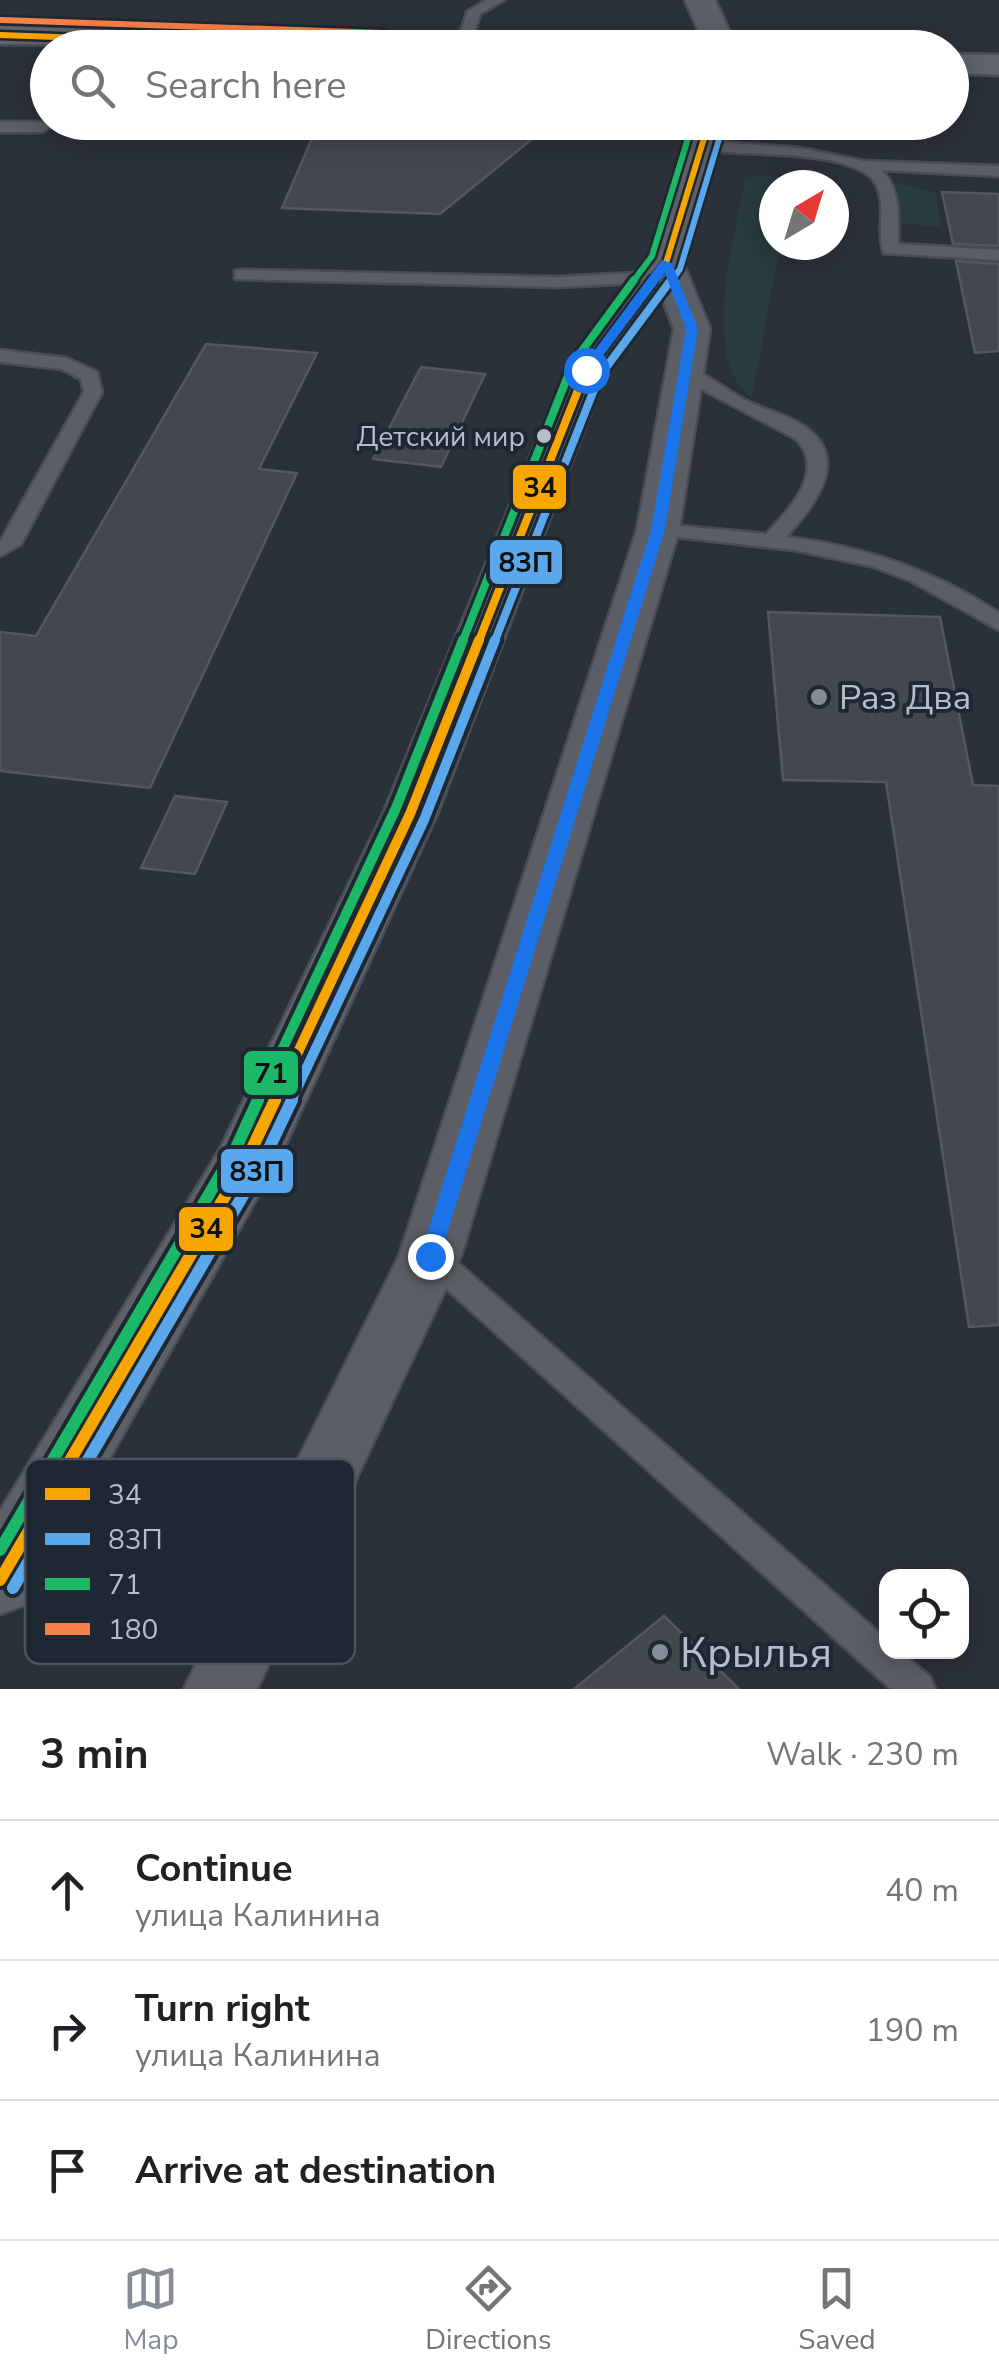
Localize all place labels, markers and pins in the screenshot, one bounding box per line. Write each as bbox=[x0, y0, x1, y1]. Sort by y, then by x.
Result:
place label: Детский мир bbox=[356, 418, 525, 456]
marker: Детский мир bbox=[534, 426, 554, 446]
place label: Раз Два bbox=[839, 674, 971, 721]
marker: Раз Два bbox=[808, 686, 830, 708]
place label: Крылья bbox=[680, 1625, 832, 1682]
marker: Крылья bbox=[649, 1641, 671, 1663]

